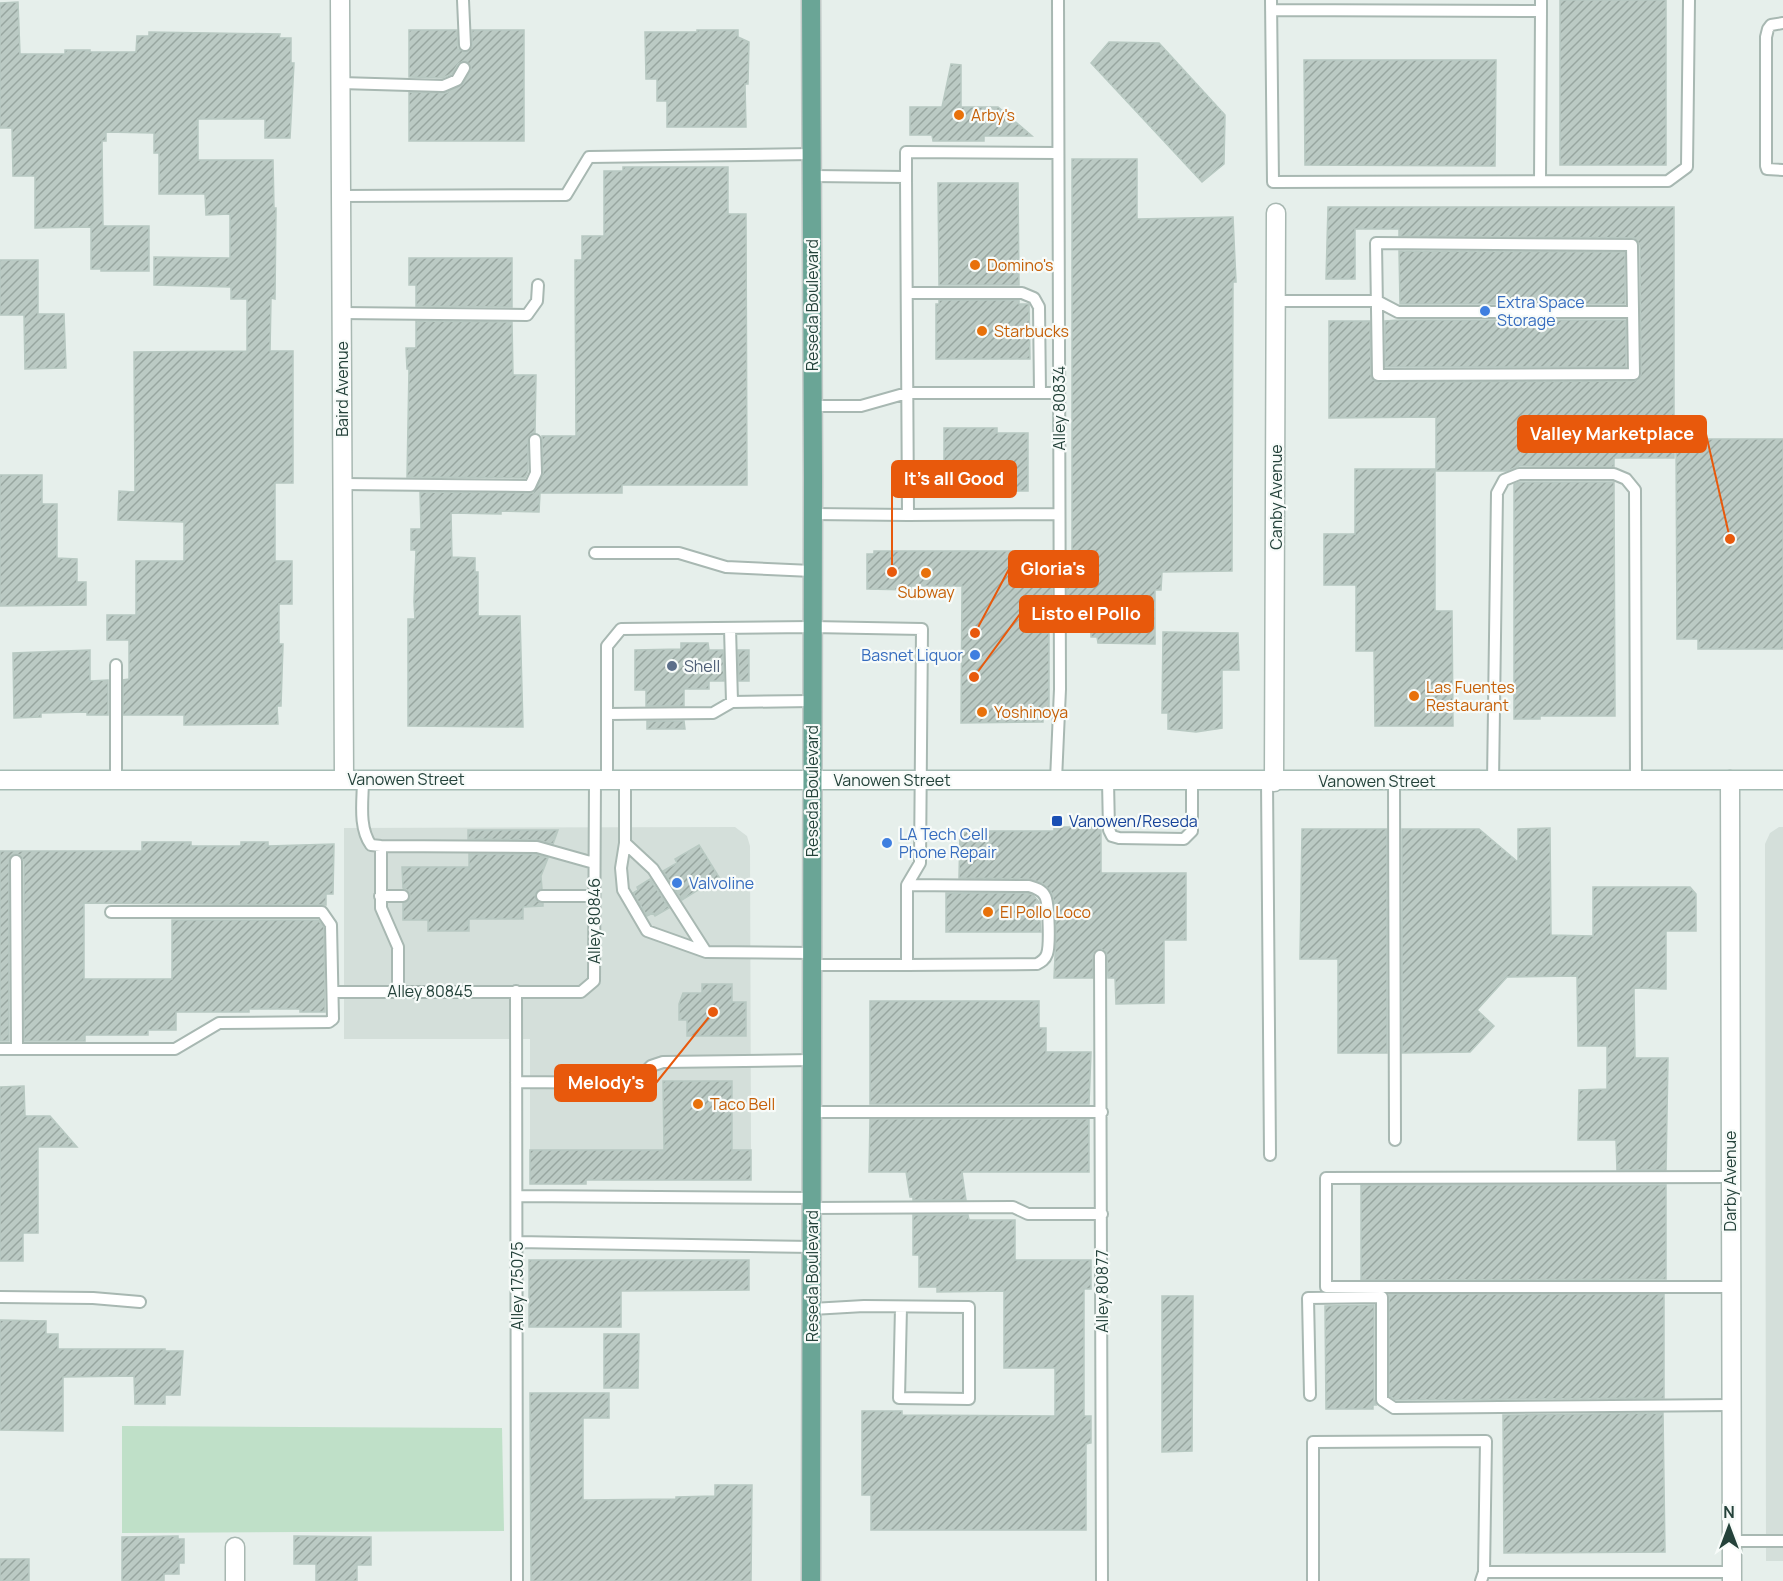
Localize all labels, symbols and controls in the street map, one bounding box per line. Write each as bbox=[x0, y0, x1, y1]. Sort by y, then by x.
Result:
place label: Arby's bbox=[971, 104, 1015, 126]
marker: Arby's bbox=[952, 108, 966, 122]
street label: Reseda Boulevard bbox=[801, 239, 823, 371]
place label: Domino's bbox=[987, 254, 1053, 276]
marker: Domino's bbox=[968, 258, 982, 272]
place label: Extra Space Storage bbox=[1497, 291, 1585, 331]
marker: Extra Space Storage bbox=[1478, 304, 1492, 318]
place label: Starbucks bbox=[994, 320, 1069, 342]
marker: Starbucks bbox=[975, 324, 989, 338]
street label: Baird Avenue bbox=[331, 341, 353, 437]
street label: Alley 80834 bbox=[1048, 365, 1070, 451]
callout: Valley Marketplace bbox=[1518, 416, 1706, 452]
text: Valley Marketplace bbox=[1530, 421, 1694, 445]
street label: Canby Avenue bbox=[1265, 444, 1287, 550]
callout: It's all Good bbox=[892, 461, 1016, 497]
text: It's all Good bbox=[904, 466, 1004, 490]
callout: Gloria's bbox=[1009, 551, 1098, 587]
text: Gloria's bbox=[1021, 556, 1086, 580]
marker: Subway bbox=[919, 566, 933, 580]
place label: Subway bbox=[897, 581, 955, 603]
callout: Listo el Pollo bbox=[1020, 596, 1153, 632]
text: Listo el Pollo bbox=[1031, 601, 1141, 625]
place label: Basnet Liquor bbox=[861, 644, 963, 666]
marker: Basnet Liquor bbox=[968, 648, 982, 662]
place label: Shell bbox=[684, 655, 720, 677]
marker: Shell bbox=[665, 659, 679, 673]
place label: Las Fuentes Restaurant bbox=[1426, 676, 1515, 716]
marker: Las Fuentes Restaurant bbox=[1407, 689, 1421, 703]
place label: Yoshinoya bbox=[994, 701, 1068, 723]
marker: Yoshinoya bbox=[975, 705, 989, 719]
street label: Reseda Boulevard bbox=[801, 725, 823, 857]
street label: Vanowen Street bbox=[347, 768, 465, 790]
street label: Vanowen Street bbox=[833, 769, 951, 791]
street label: Vanowen Street bbox=[1318, 770, 1436, 792]
place label: Vanowen/Reseda bbox=[1069, 810, 1198, 832]
marker: Vanowen/Reseda bbox=[1050, 814, 1064, 828]
place label: LA Tech Cell Phone Repair bbox=[899, 823, 997, 863]
marker: LA Tech Cell Phone Repair bbox=[880, 836, 894, 850]
place label: Valvoline bbox=[689, 872, 754, 894]
marker: Valvoline bbox=[670, 876, 684, 890]
street label: Alley 80846 bbox=[583, 878, 605, 964]
place label: El Pollo Loco bbox=[1000, 901, 1091, 923]
marker: El Pollo Loco bbox=[981, 905, 995, 919]
street label: Alley 80845 bbox=[387, 980, 473, 1002]
callout: Melody's bbox=[555, 1065, 656, 1101]
text: Melody's bbox=[568, 1070, 645, 1094]
place label: Taco Bell bbox=[710, 1093, 775, 1115]
marker: Taco Bell bbox=[691, 1097, 705, 1111]
street label: Darby Avenue bbox=[1719, 1131, 1741, 1231]
street label: Reseda Boulevard bbox=[801, 1210, 823, 1342]
street label: Alley 175075 bbox=[506, 1242, 528, 1330]
street label: Alley 80877 bbox=[1091, 1249, 1113, 1333]
north arrow bbox=[1699, 1497, 1759, 1557]
text: N bbox=[1723, 1501, 1735, 1523]

